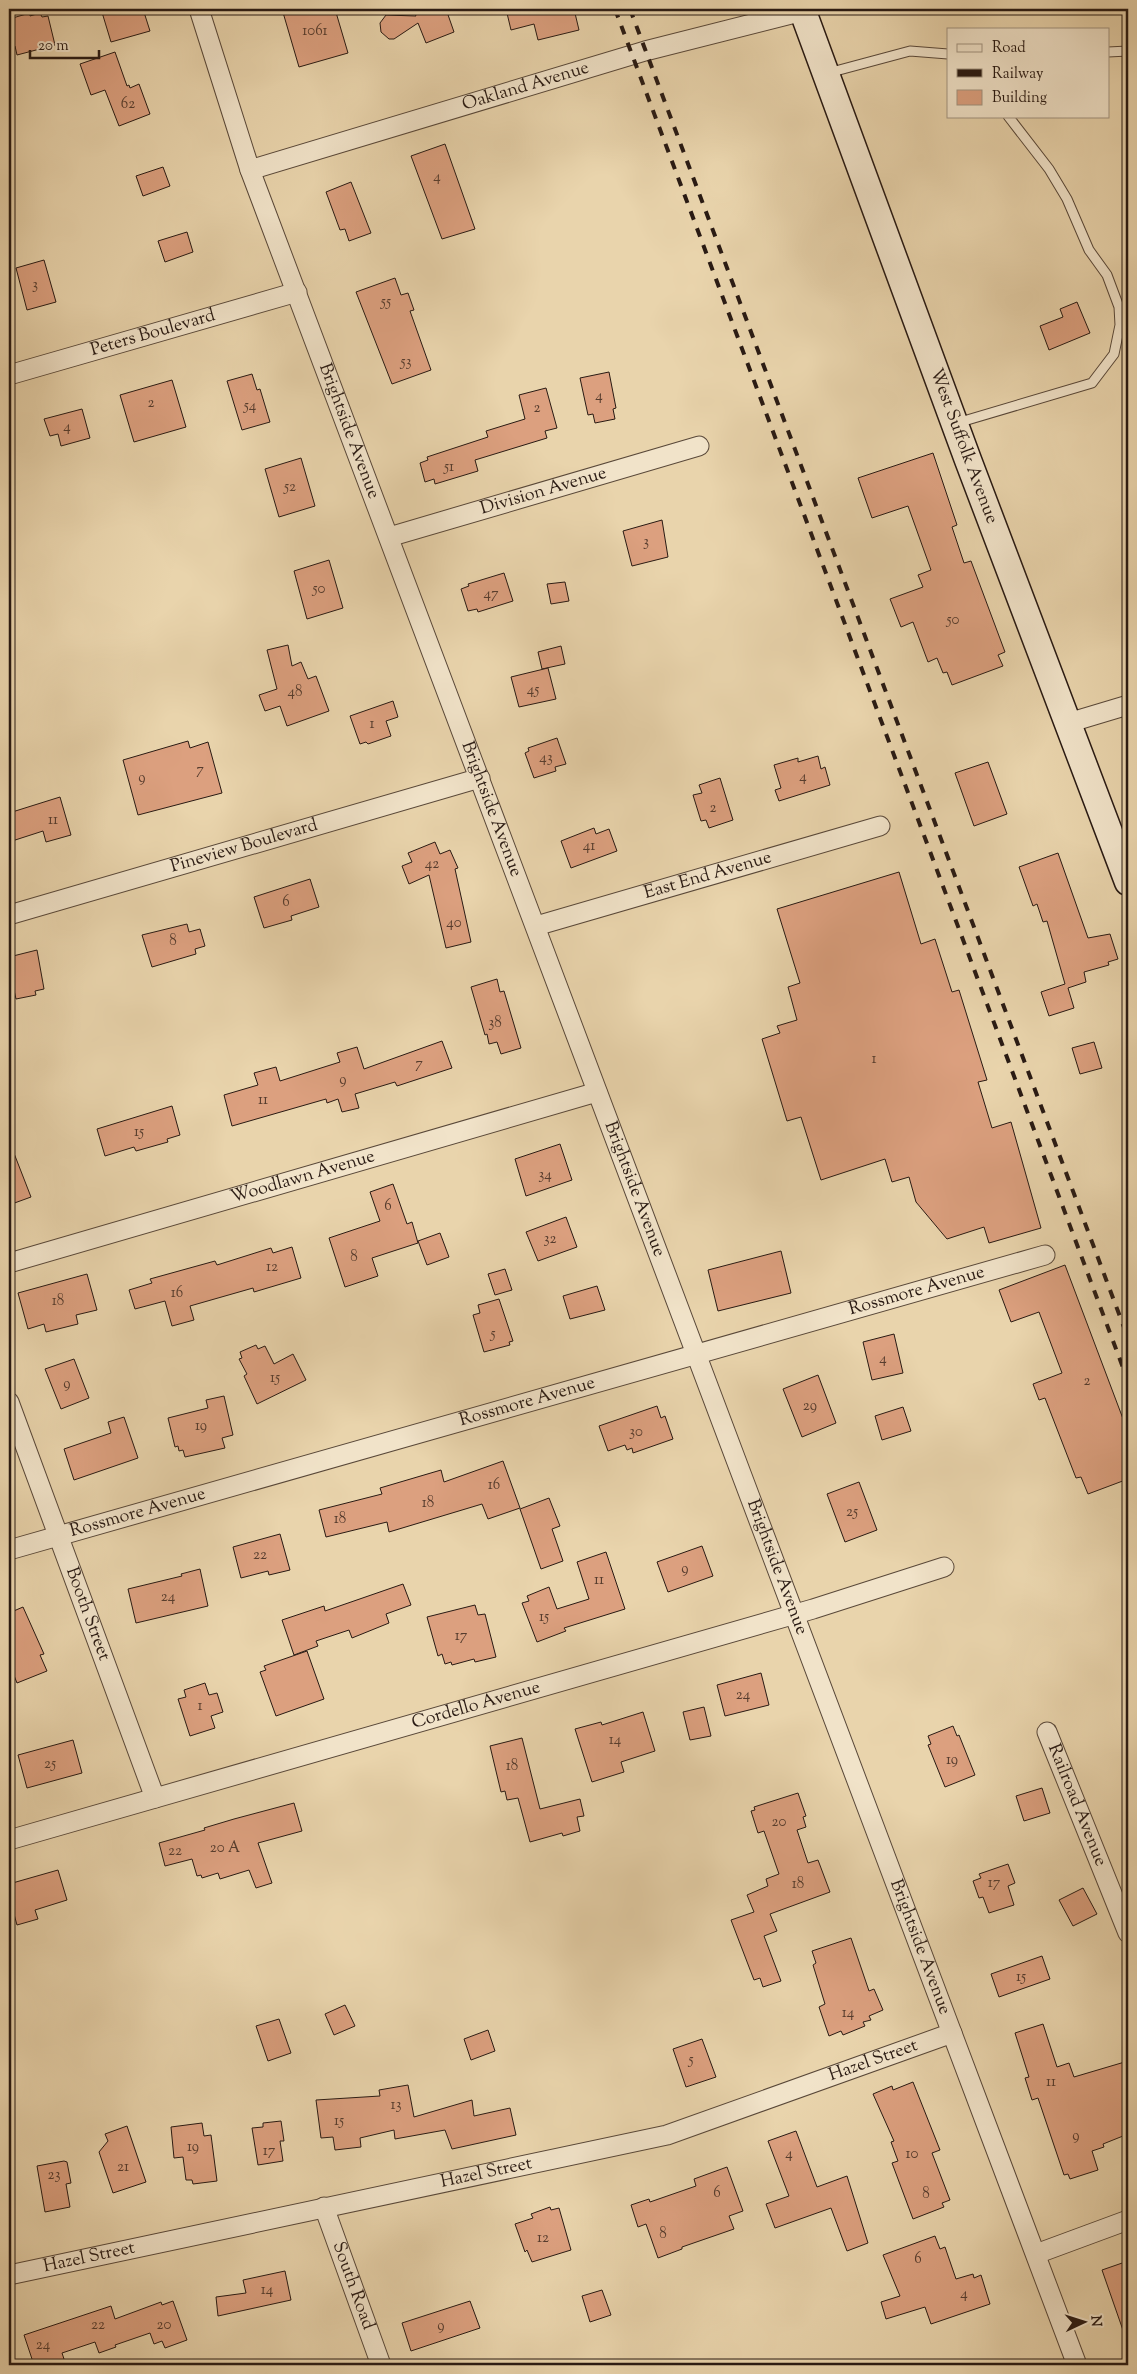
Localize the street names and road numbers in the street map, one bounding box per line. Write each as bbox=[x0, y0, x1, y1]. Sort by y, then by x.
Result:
street label: Oakland Avenue bbox=[459, 56, 592, 118]
street label: Peters Boulevard bbox=[88, 303, 219, 364]
street label: Brightside Avenue bbox=[311, 360, 386, 503]
street label: West Suffolk Avenue bbox=[922, 365, 1004, 528]
street label: Division Avenue bbox=[477, 461, 610, 523]
street label: Brightside Avenue bbox=[453, 738, 528, 881]
street label: Pineview Boulevard bbox=[167, 813, 321, 880]
street label: East End Avenue bbox=[641, 845, 775, 907]
street label: Brightside Avenue bbox=[597, 1118, 671, 1261]
street label: Woodlawn Avenue bbox=[227, 1144, 378, 1211]
street label: Rossmore Avenue bbox=[846, 1260, 988, 1323]
street label: Rossmore Avenue bbox=[456, 1371, 598, 1434]
street label: Rossmore Avenue bbox=[67, 1482, 209, 1545]
street label: Brightside Avenue bbox=[739, 1496, 814, 1639]
street label: Booth Street bbox=[58, 1564, 116, 1665]
street label: Cordello Avenue bbox=[409, 1675, 543, 1737]
street label: Railroad Avenue bbox=[1040, 1740, 1113, 1870]
street label: Brightside Avenue bbox=[882, 1876, 957, 2019]
street label: Hazel Street bbox=[825, 2033, 922, 2089]
street label: Hazel Street bbox=[438, 2151, 535, 2196]
street label: Hazel Street bbox=[41, 2236, 137, 2280]
street label: South Road bbox=[325, 2238, 380, 2334]

